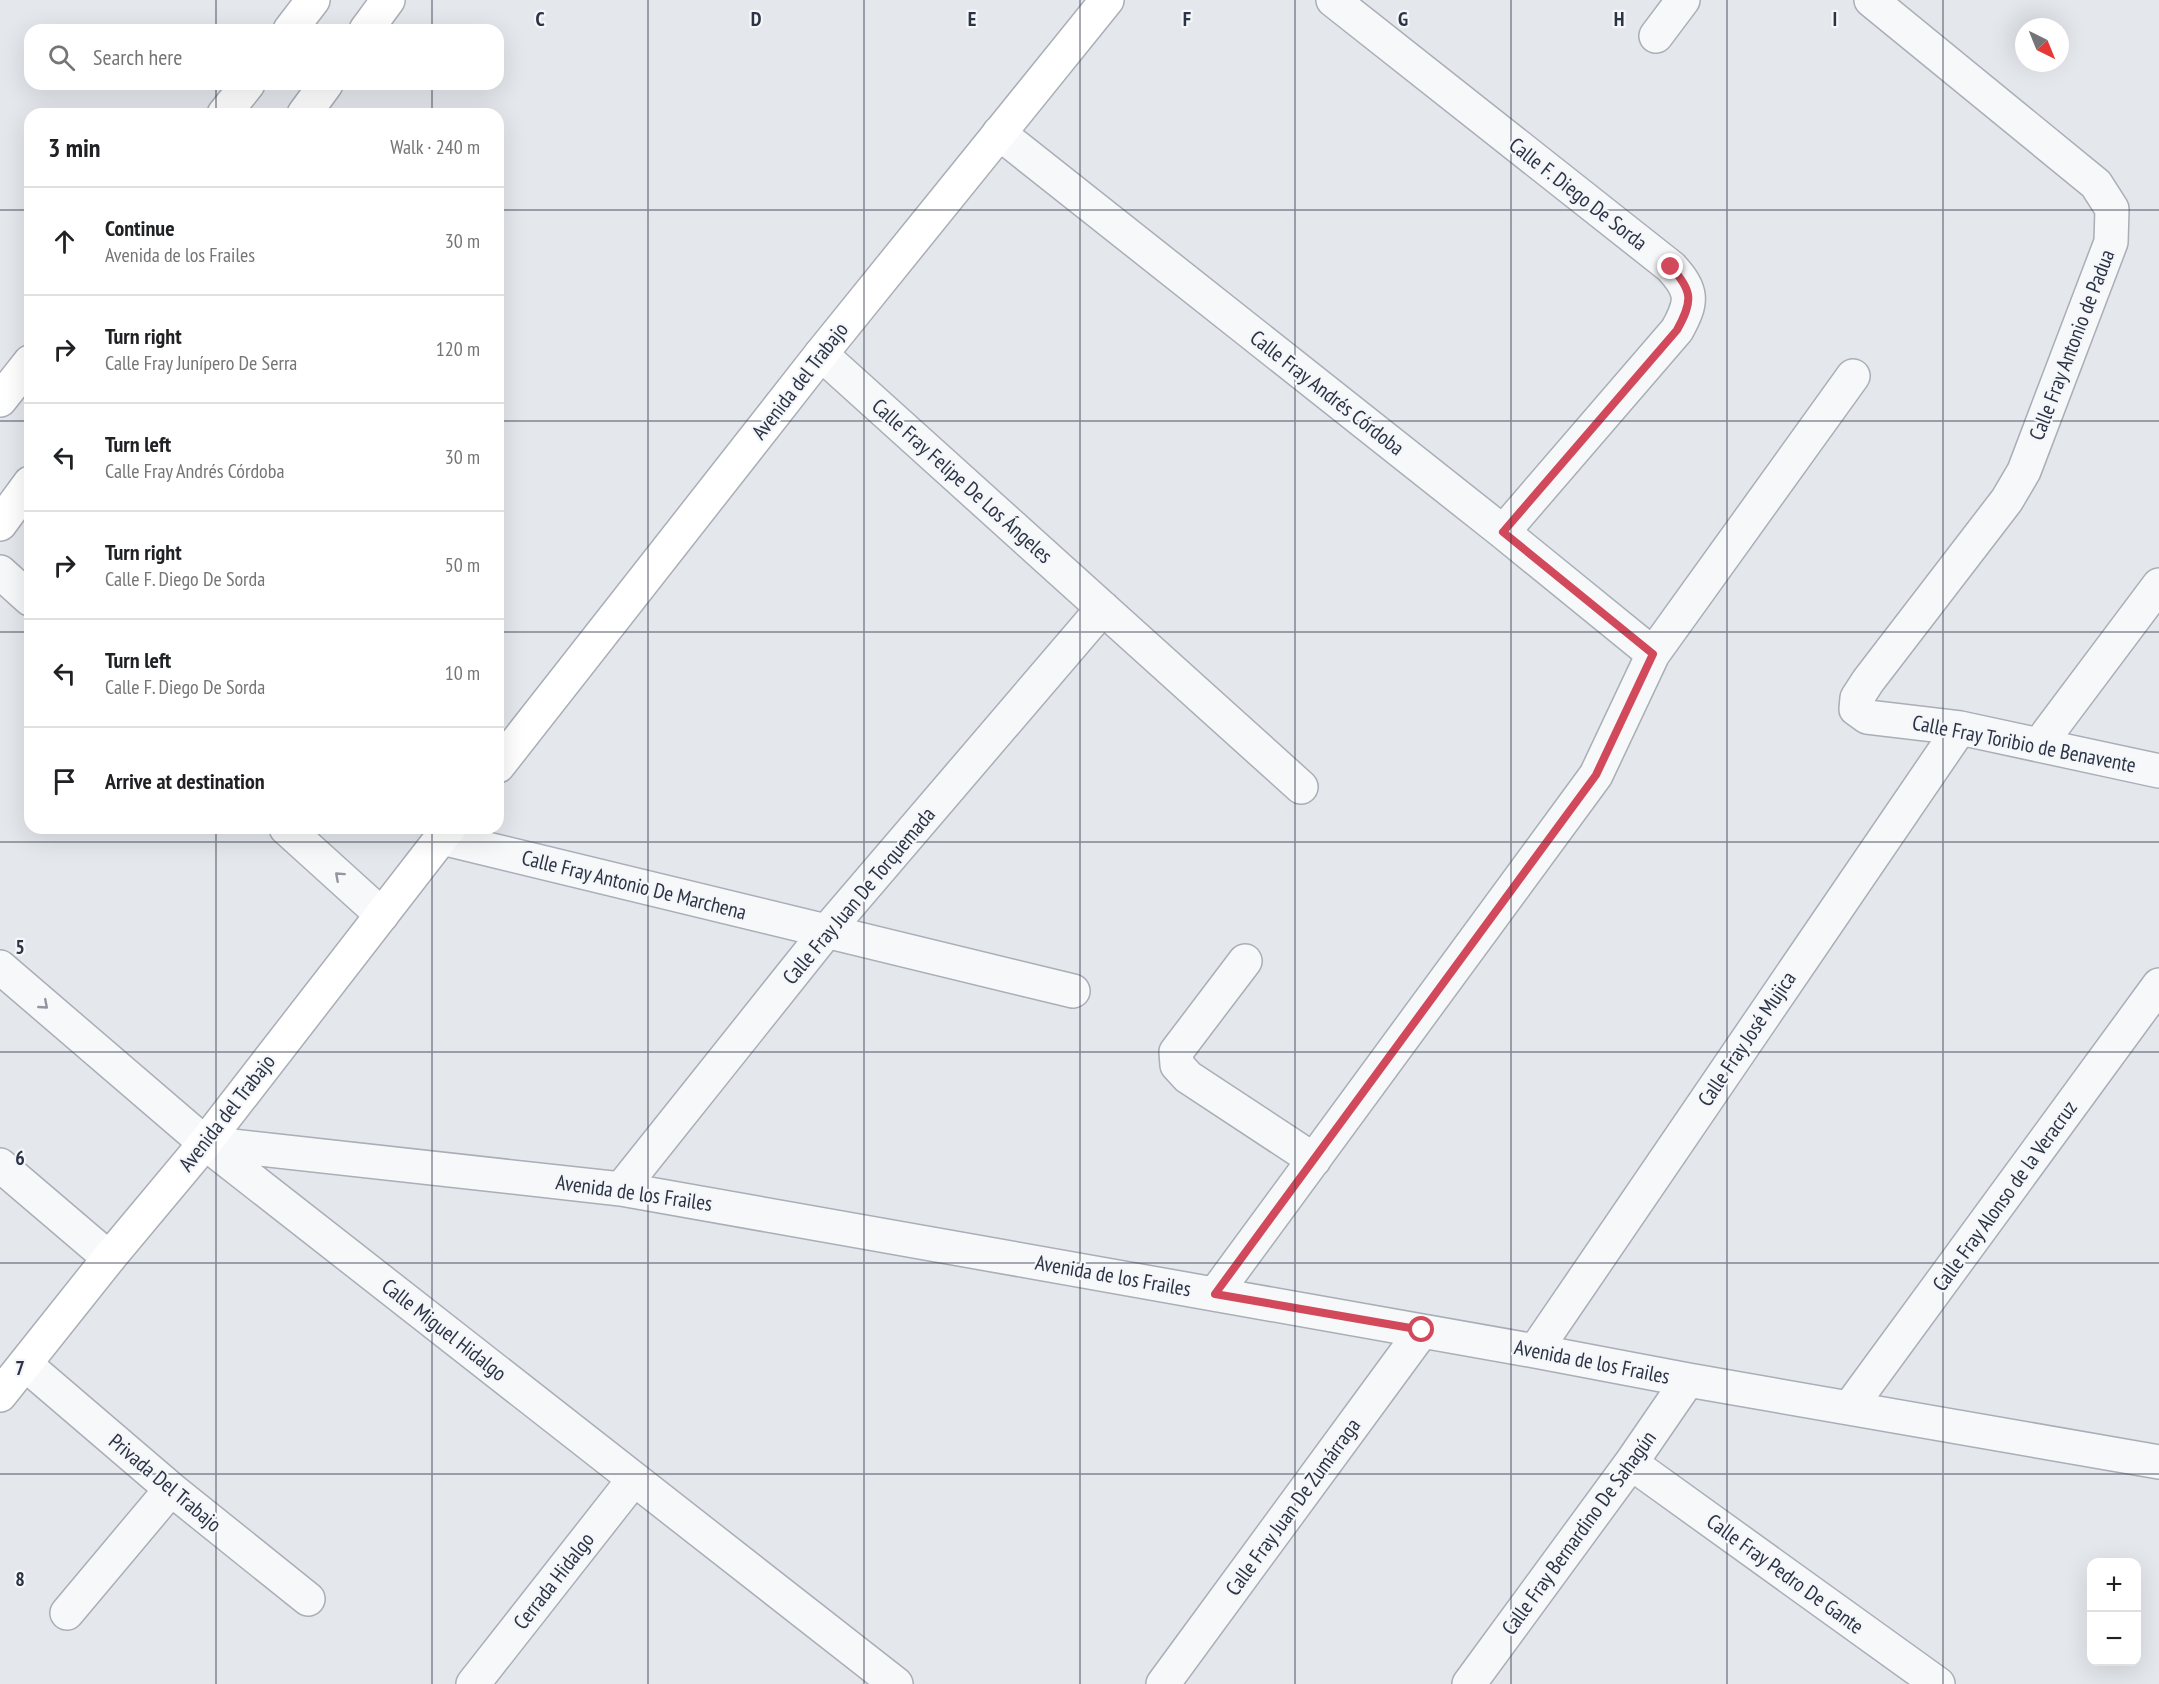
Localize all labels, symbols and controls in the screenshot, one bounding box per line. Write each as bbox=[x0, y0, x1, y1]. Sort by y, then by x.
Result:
text: C bbox=[535, 6, 545, 32]
text: D bbox=[751, 6, 762, 32]
text: E bbox=[968, 6, 976, 32]
text: F bbox=[1183, 6, 1191, 32]
text: G bbox=[1398, 6, 1408, 32]
text: H bbox=[1614, 6, 1624, 32]
text: I bbox=[1833, 6, 1837, 32]
north arrow bbox=[2015, 18, 2069, 72]
search box bbox=[24, 24, 504, 90]
icon: search bbox=[45, 41, 78, 74]
text: Search here bbox=[93, 43, 182, 71]
text: 3 min bbox=[48, 131, 101, 164]
street label: Calle F. Diego De Sorda bbox=[1504, 131, 1653, 256]
text: Walk · 240 m bbox=[390, 134, 480, 160]
text: Continue bbox=[105, 214, 175, 242]
icon: ahead bbox=[48, 225, 81, 258]
text: 30 m bbox=[445, 228, 480, 254]
text: Avenida de los Frailes bbox=[105, 242, 255, 268]
street label: Calle Fray Antonio de Padua bbox=[2023, 246, 2120, 444]
route end bbox=[1657, 253, 1683, 279]
street label: Avenida del Trabajo bbox=[745, 317, 854, 445]
text: Turn right bbox=[105, 322, 182, 350]
street label: Calle Fray Andrés Córdoba bbox=[1245, 324, 1410, 461]
icon: right bbox=[48, 333, 81, 366]
text: 120 m bbox=[436, 336, 480, 362]
text: Calle Fray Junípero De Serra bbox=[105, 350, 297, 376]
street label: Calle Fray Felipe De Los Ángeles bbox=[866, 392, 1058, 569]
text: Turn left bbox=[105, 430, 171, 458]
icon: left bbox=[48, 441, 81, 474]
text: 30 m bbox=[445, 444, 480, 470]
text: Calle Fray Andrés Córdoba bbox=[105, 458, 284, 484]
text: Turn right bbox=[105, 538, 182, 566]
icon: right bbox=[48, 549, 81, 582]
text: 50 m bbox=[445, 552, 480, 578]
text: Calle F. Diego De Sorda bbox=[105, 566, 265, 592]
text: Turn left bbox=[105, 646, 171, 674]
icon: left bbox=[48, 657, 81, 690]
text: 10 m bbox=[445, 660, 480, 686]
text: Calle F. Diego De Sorda bbox=[105, 674, 265, 700]
street label: Calle Fray Toribio de Benavente bbox=[1910, 709, 2138, 778]
icon: arrive bbox=[48, 765, 81, 798]
text: Arrive at destination bbox=[105, 767, 265, 795]
street label: Calle Fray Juan De Torquemada bbox=[776, 801, 941, 990]
street label: Calle Fray Antonio De Marchena bbox=[519, 844, 749, 925]
one-way arrow bbox=[335, 872, 346, 883]
text: 5 bbox=[15, 934, 25, 960]
street label: Calle Fray José Mujica bbox=[1691, 966, 1802, 1111]
one-way arrow bbox=[37, 998, 48, 1009]
street label: Avenida del Trabajo bbox=[172, 1049, 281, 1177]
street label: Calle Fray Alonso de la Veracruz bbox=[1926, 1095, 2083, 1296]
text: 6 bbox=[15, 1145, 25, 1171]
street label: Avenida de los Frailes bbox=[554, 1168, 714, 1217]
street label: Avenida de los Frailes bbox=[1033, 1249, 1193, 1302]
street label: Calle Miguel Hidalgo bbox=[376, 1272, 512, 1387]
route start bbox=[1408, 1316, 1434, 1342]
street label: Avenida de los Frailes bbox=[1512, 1333, 1672, 1390]
text: 7 bbox=[15, 1355, 25, 1381]
street label: Calle Fray Juan De Zumárraga bbox=[1219, 1413, 1366, 1601]
street label: Calle Fray Bernardino De Sahagún bbox=[1495, 1425, 1662, 1640]
street label: Privada Del Trabajo bbox=[103, 1428, 227, 1538]
street label: Calle Fray Pedro De Gante bbox=[1702, 1508, 1869, 1640]
street label: Cerrada Hidalgo bbox=[507, 1527, 600, 1635]
map controls bbox=[2087, 1558, 2141, 1666]
button: + bbox=[2087, 1558, 2141, 1612]
text: 8 bbox=[15, 1566, 25, 1592]
button: − bbox=[2087, 1612, 2141, 1666]

